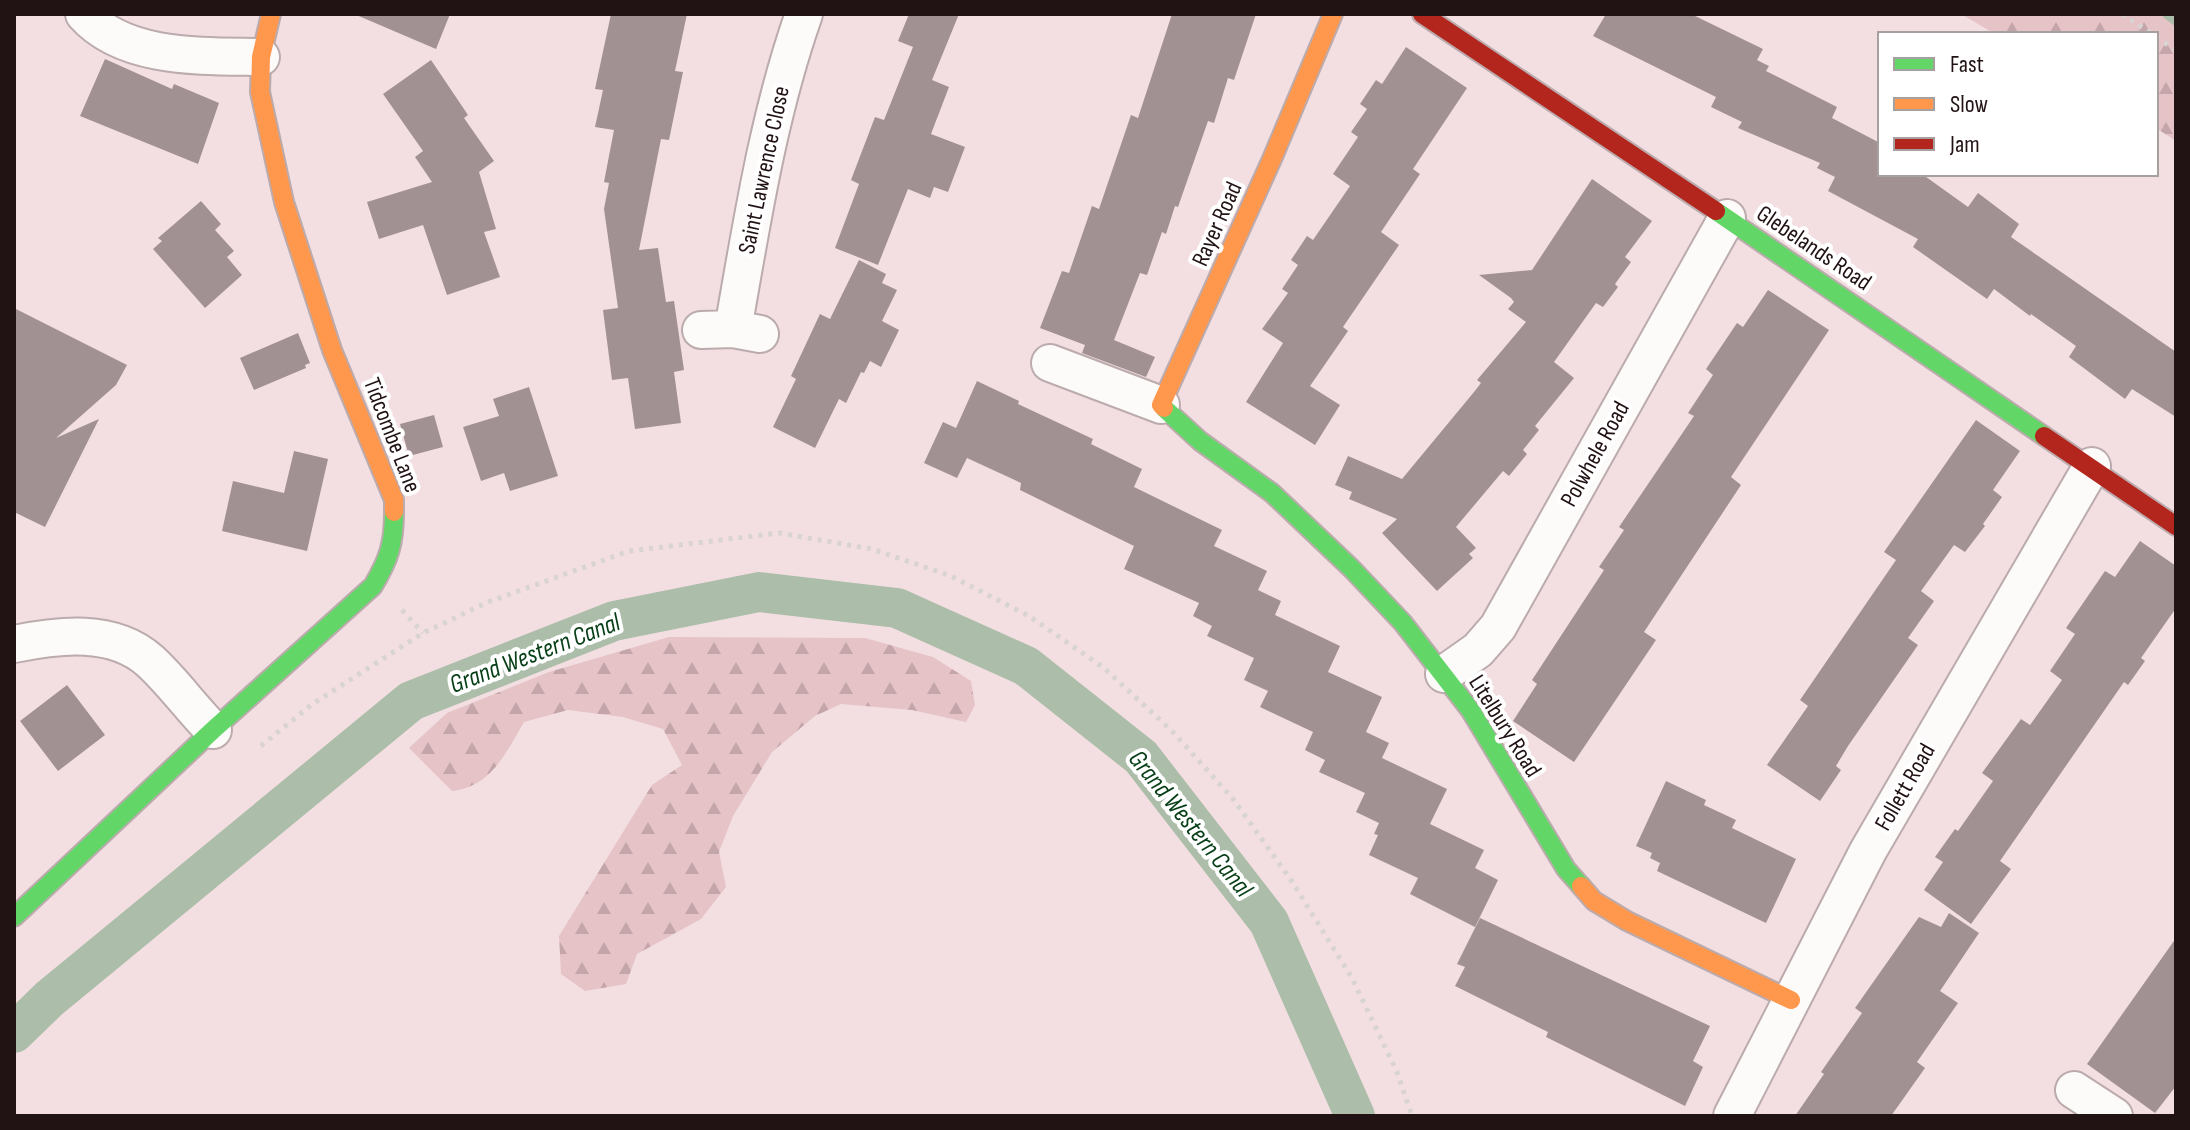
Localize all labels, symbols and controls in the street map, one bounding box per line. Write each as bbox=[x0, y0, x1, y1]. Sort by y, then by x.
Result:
legend bbox=[1878, 32, 2158, 176]
text: Fast bbox=[1950, 50, 1984, 79]
street label: Saint Lawrence Close bbox=[732, 83, 796, 257]
text: Slow bbox=[1950, 90, 1988, 119]
text: Jam bbox=[1949, 130, 1980, 159]
street label: Rayer Road bbox=[1186, 177, 1248, 271]
street label: Glebelands Road bbox=[1751, 199, 1877, 297]
street label: Tidcombe Lane bbox=[357, 374, 427, 496]
street label: Polwhele Road bbox=[1554, 396, 1636, 512]
water label: Grand Western Canal bbox=[445, 607, 626, 701]
street label: Litelbury Road bbox=[1462, 670, 1548, 782]
street label: Follett Road bbox=[1869, 738, 1941, 836]
water label: Grand Western Canal bbox=[1121, 744, 1260, 905]

